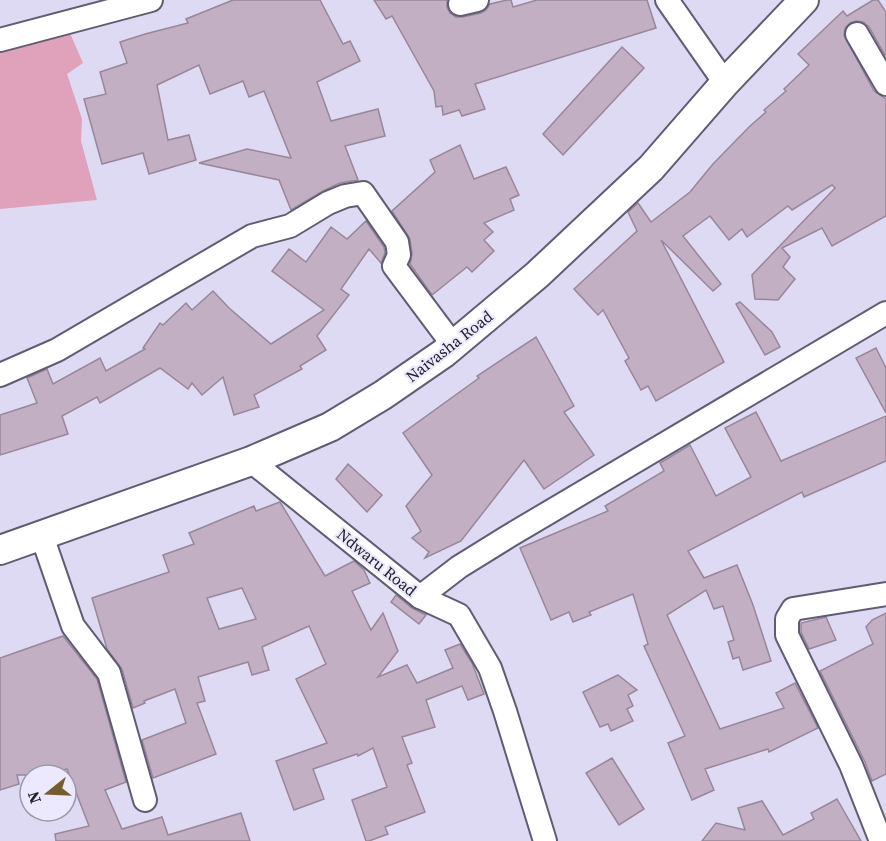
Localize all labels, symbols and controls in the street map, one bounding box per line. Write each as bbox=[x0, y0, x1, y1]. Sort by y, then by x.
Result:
street label: Naivasha Road bbox=[401, 305, 497, 387]
street label: Ndwaru Road bbox=[333, 523, 421, 601]
north arrow bbox=[18, 763, 78, 823]
text: N bbox=[21, 788, 46, 807]

